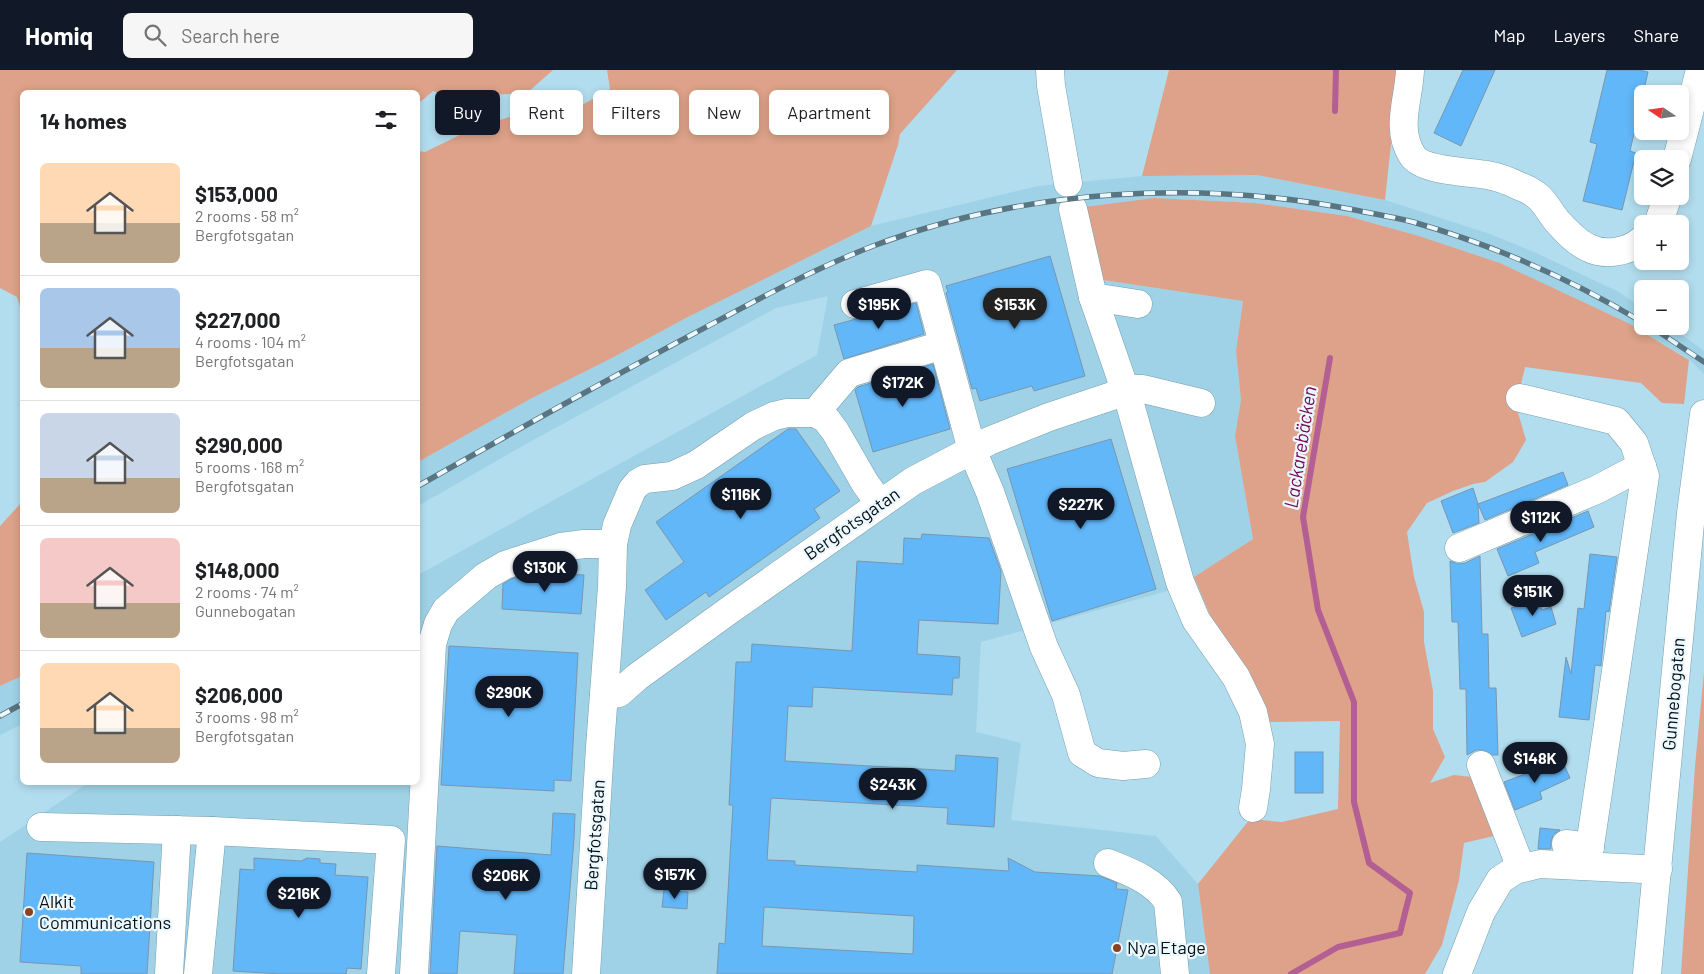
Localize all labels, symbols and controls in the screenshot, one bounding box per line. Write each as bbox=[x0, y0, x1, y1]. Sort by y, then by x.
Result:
search box bbox=[123, 13, 473, 58]
text: Homiq bbox=[25, 21, 93, 50]
icon: search bbox=[141, 21, 169, 49]
text: Search here bbox=[181, 24, 280, 47]
text: Map bbox=[1493, 24, 1525, 46]
text: Layers bbox=[1553, 24, 1606, 46]
text: Share bbox=[1634, 24, 1679, 46]
north arrow bbox=[1634, 85, 1689, 140]
map controls bbox=[1634, 85, 1689, 335]
chip: Buy bbox=[435, 90, 500, 135]
chip: Rent bbox=[510, 90, 583, 135]
chip: Filters bbox=[593, 90, 679, 135]
chip: New bbox=[689, 90, 759, 135]
chip: Apartment bbox=[769, 90, 889, 135]
icon: filters bbox=[372, 106, 400, 134]
text: 14 homes bbox=[40, 108, 127, 133]
button: layers bbox=[1634, 150, 1689, 205]
text: $153,000 bbox=[195, 181, 278, 206]
icon: home bbox=[80, 183, 140, 243]
text: 2 rooms · 58 m² bbox=[195, 206, 299, 225]
button: + bbox=[1634, 215, 1689, 270]
text: Bergfotsgatan bbox=[195, 225, 294, 244]
button: − bbox=[1634, 280, 1689, 335]
pin: $195K bbox=[844, 288, 914, 330]
pin: $153K bbox=[980, 288, 1050, 330]
text: $195K bbox=[858, 294, 900, 313]
text: $153K bbox=[994, 294, 1036, 313]
text: $227,000 bbox=[195, 307, 281, 332]
icon: home bbox=[80, 308, 140, 368]
text: 4 rooms · 104 m² bbox=[195, 332, 306, 351]
text: Bergfotsgatan bbox=[195, 351, 294, 370]
pin: $172K bbox=[868, 366, 938, 408]
text: $172K bbox=[882, 372, 924, 391]
water label: Lackarebäcken bbox=[1279, 384, 1321, 510]
text: $290,000 bbox=[195, 432, 283, 457]
icon: home bbox=[80, 433, 140, 493]
text: 5 rooms · 168 m² bbox=[195, 457, 304, 476]
text: Bergfotsgatan bbox=[195, 476, 294, 495]
pin: $116K bbox=[706, 478, 776, 520]
street label: Bergfotsgatan bbox=[799, 482, 903, 564]
text: $116K bbox=[721, 484, 761, 503]
pin: $227K bbox=[1046, 488, 1116, 530]
text: $227K bbox=[1058, 494, 1104, 513]
pin: $112K bbox=[1506, 500, 1576, 543]
text: $112K bbox=[1521, 507, 1561, 526]
pin: $130K bbox=[510, 550, 580, 593]
text: $148,000 bbox=[195, 557, 279, 582]
text: $130K bbox=[524, 557, 566, 576]
icon: home bbox=[80, 558, 140, 618]
pin: $151K bbox=[1498, 574, 1568, 617]
text: $151K bbox=[1514, 581, 1552, 600]
text: 2 rooms · 74 m² bbox=[195, 582, 299, 601]
text: Gunnebogatan bbox=[195, 601, 296, 620]
street label: Gunnebogatan bbox=[1657, 637, 1689, 751]
pin: $290K bbox=[474, 676, 544, 718]
text: $206,000 bbox=[195, 682, 283, 707]
text: $290K bbox=[486, 682, 532, 701]
icon: home bbox=[80, 683, 140, 743]
text: 3 rooms · 98 m² bbox=[195, 707, 299, 726]
text: Bergfotsgatan bbox=[195, 726, 294, 745]
pin: $148K bbox=[1500, 742, 1570, 784]
text: $148K bbox=[1513, 748, 1557, 767]
pin: $243K bbox=[858, 768, 928, 810]
text: $243K bbox=[870, 774, 916, 793]
street label: Bergfotsgatan bbox=[579, 779, 609, 891]
pin: $206K bbox=[471, 858, 541, 901]
pin: $157K bbox=[640, 858, 710, 900]
text: $157K bbox=[654, 864, 696, 883]
text: $206K bbox=[483, 865, 529, 884]
pin: $216K bbox=[264, 876, 334, 919]
text: $216K bbox=[278, 883, 320, 902]
place label: Alkit Communications bbox=[39, 890, 171, 933]
marker: Alkit Communications bbox=[23, 906, 35, 918]
place label: Nya Etage bbox=[1127, 936, 1206, 958]
marker: Nya Etage bbox=[1111, 942, 1123, 954]

